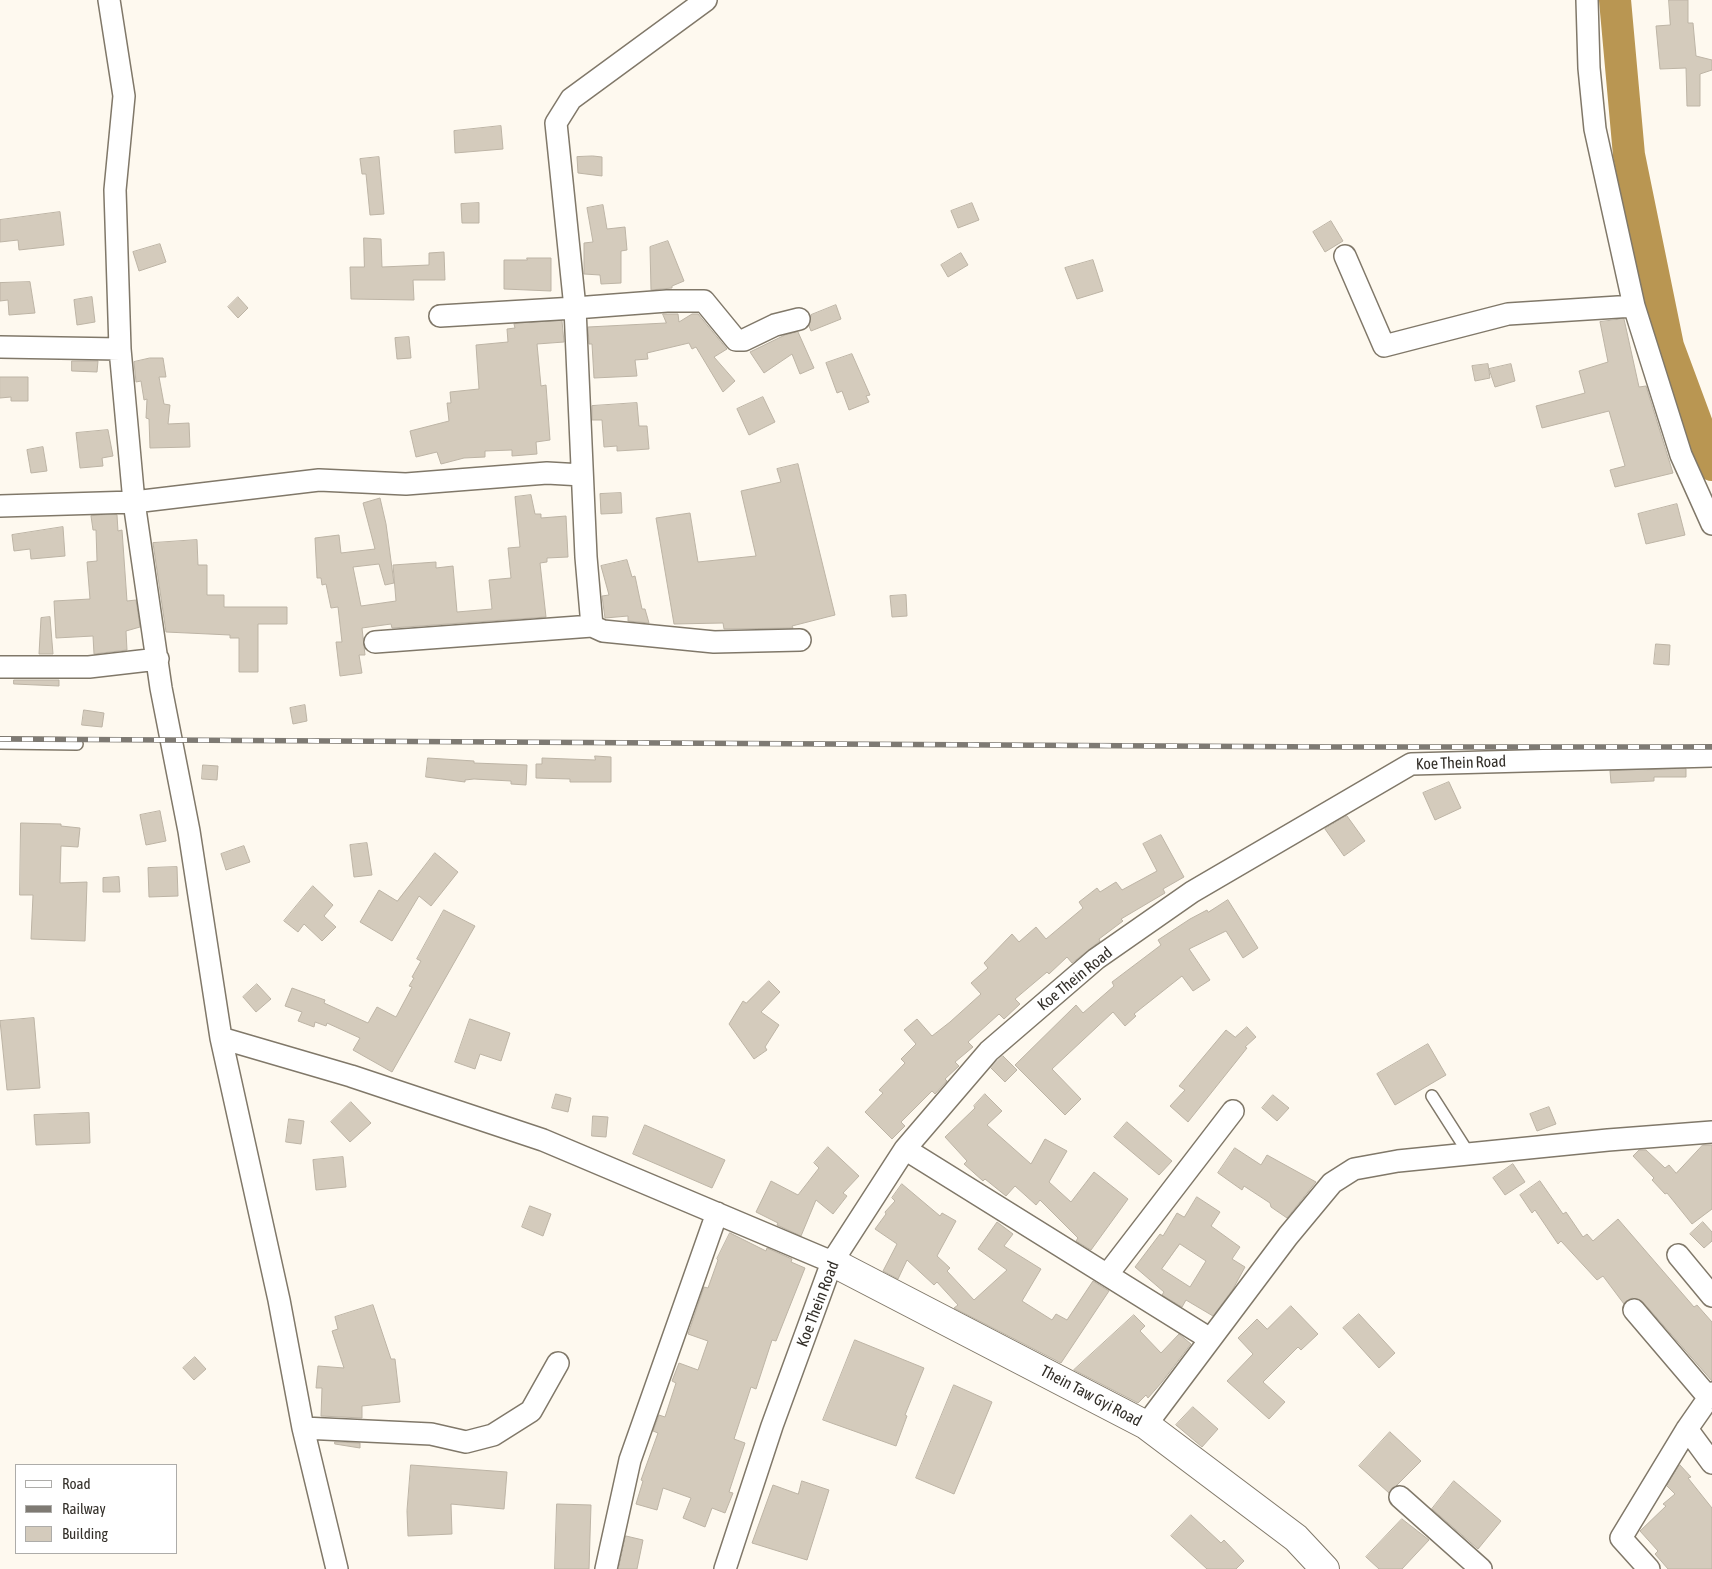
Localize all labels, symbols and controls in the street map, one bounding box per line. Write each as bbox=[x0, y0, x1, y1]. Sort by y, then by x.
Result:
street label: Koe Thein Road bbox=[1415, 752, 1507, 774]
street label: Koe Thein Road bbox=[1034, 943, 1116, 1015]
street label: Koe Thein Road bbox=[793, 1258, 843, 1350]
street label: Thein Taw Gyi Road bbox=[1037, 1361, 1145, 1431]
legend bbox=[15, 1464, 178, 1554]
text: Road bbox=[62, 1475, 91, 1492]
text: Railway bbox=[62, 1500, 106, 1517]
text: Building bbox=[62, 1525, 108, 1542]

